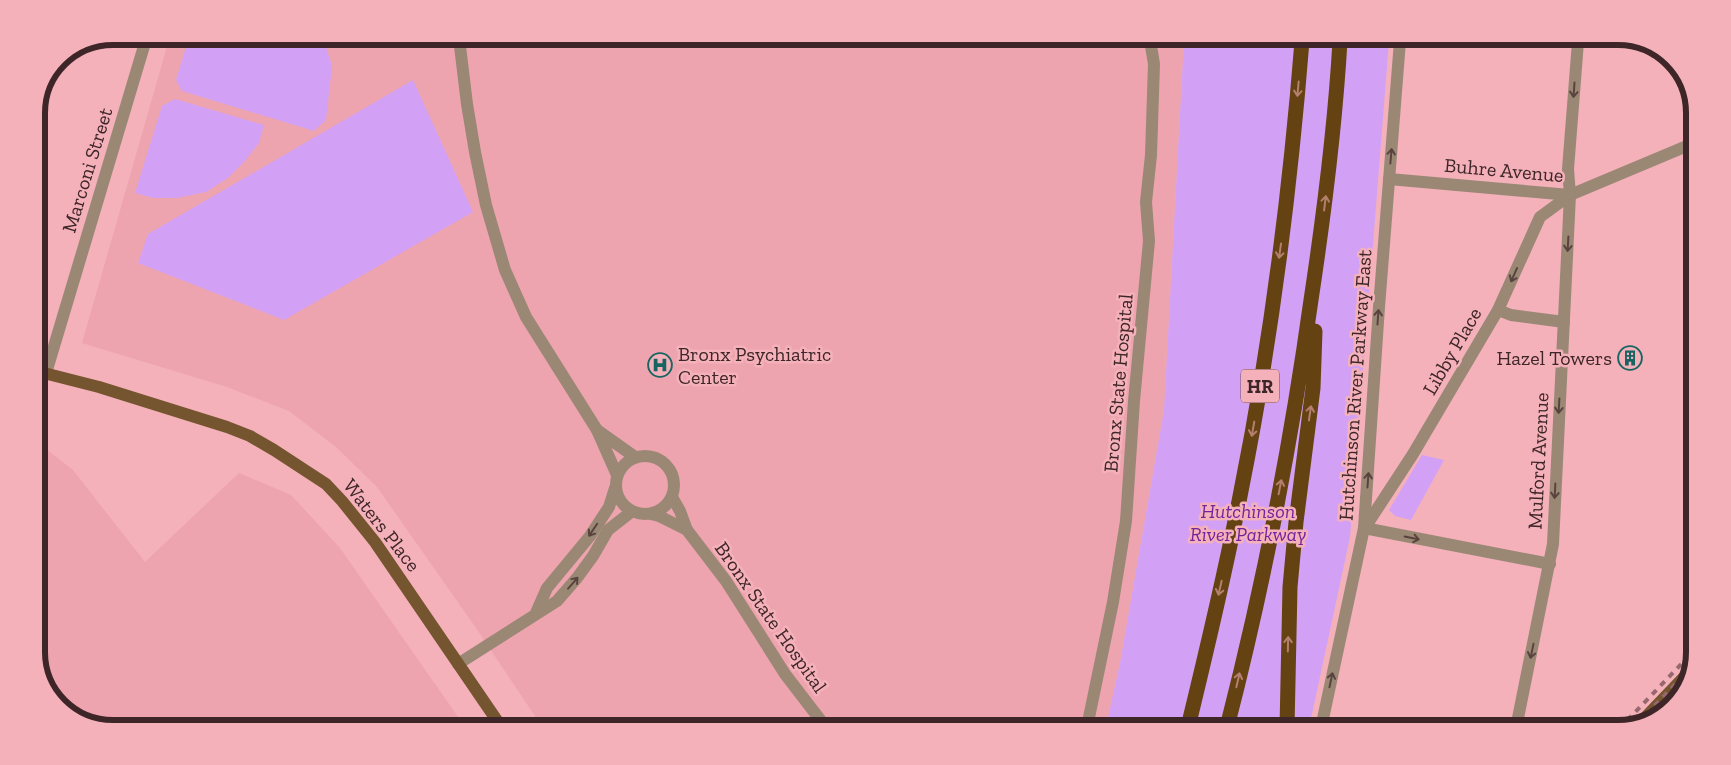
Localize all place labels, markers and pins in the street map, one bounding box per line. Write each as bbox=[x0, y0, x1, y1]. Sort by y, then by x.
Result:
place label: Bronx Psychiatric Center bbox=[678, 342, 831, 389]
building icon: Hazel Towers bbox=[1617, 345, 1643, 371]
place label: Hazel Towers bbox=[1496, 346, 1612, 370]
hospital icon: Bronx Psychiatric Center bbox=[647, 352, 673, 378]

